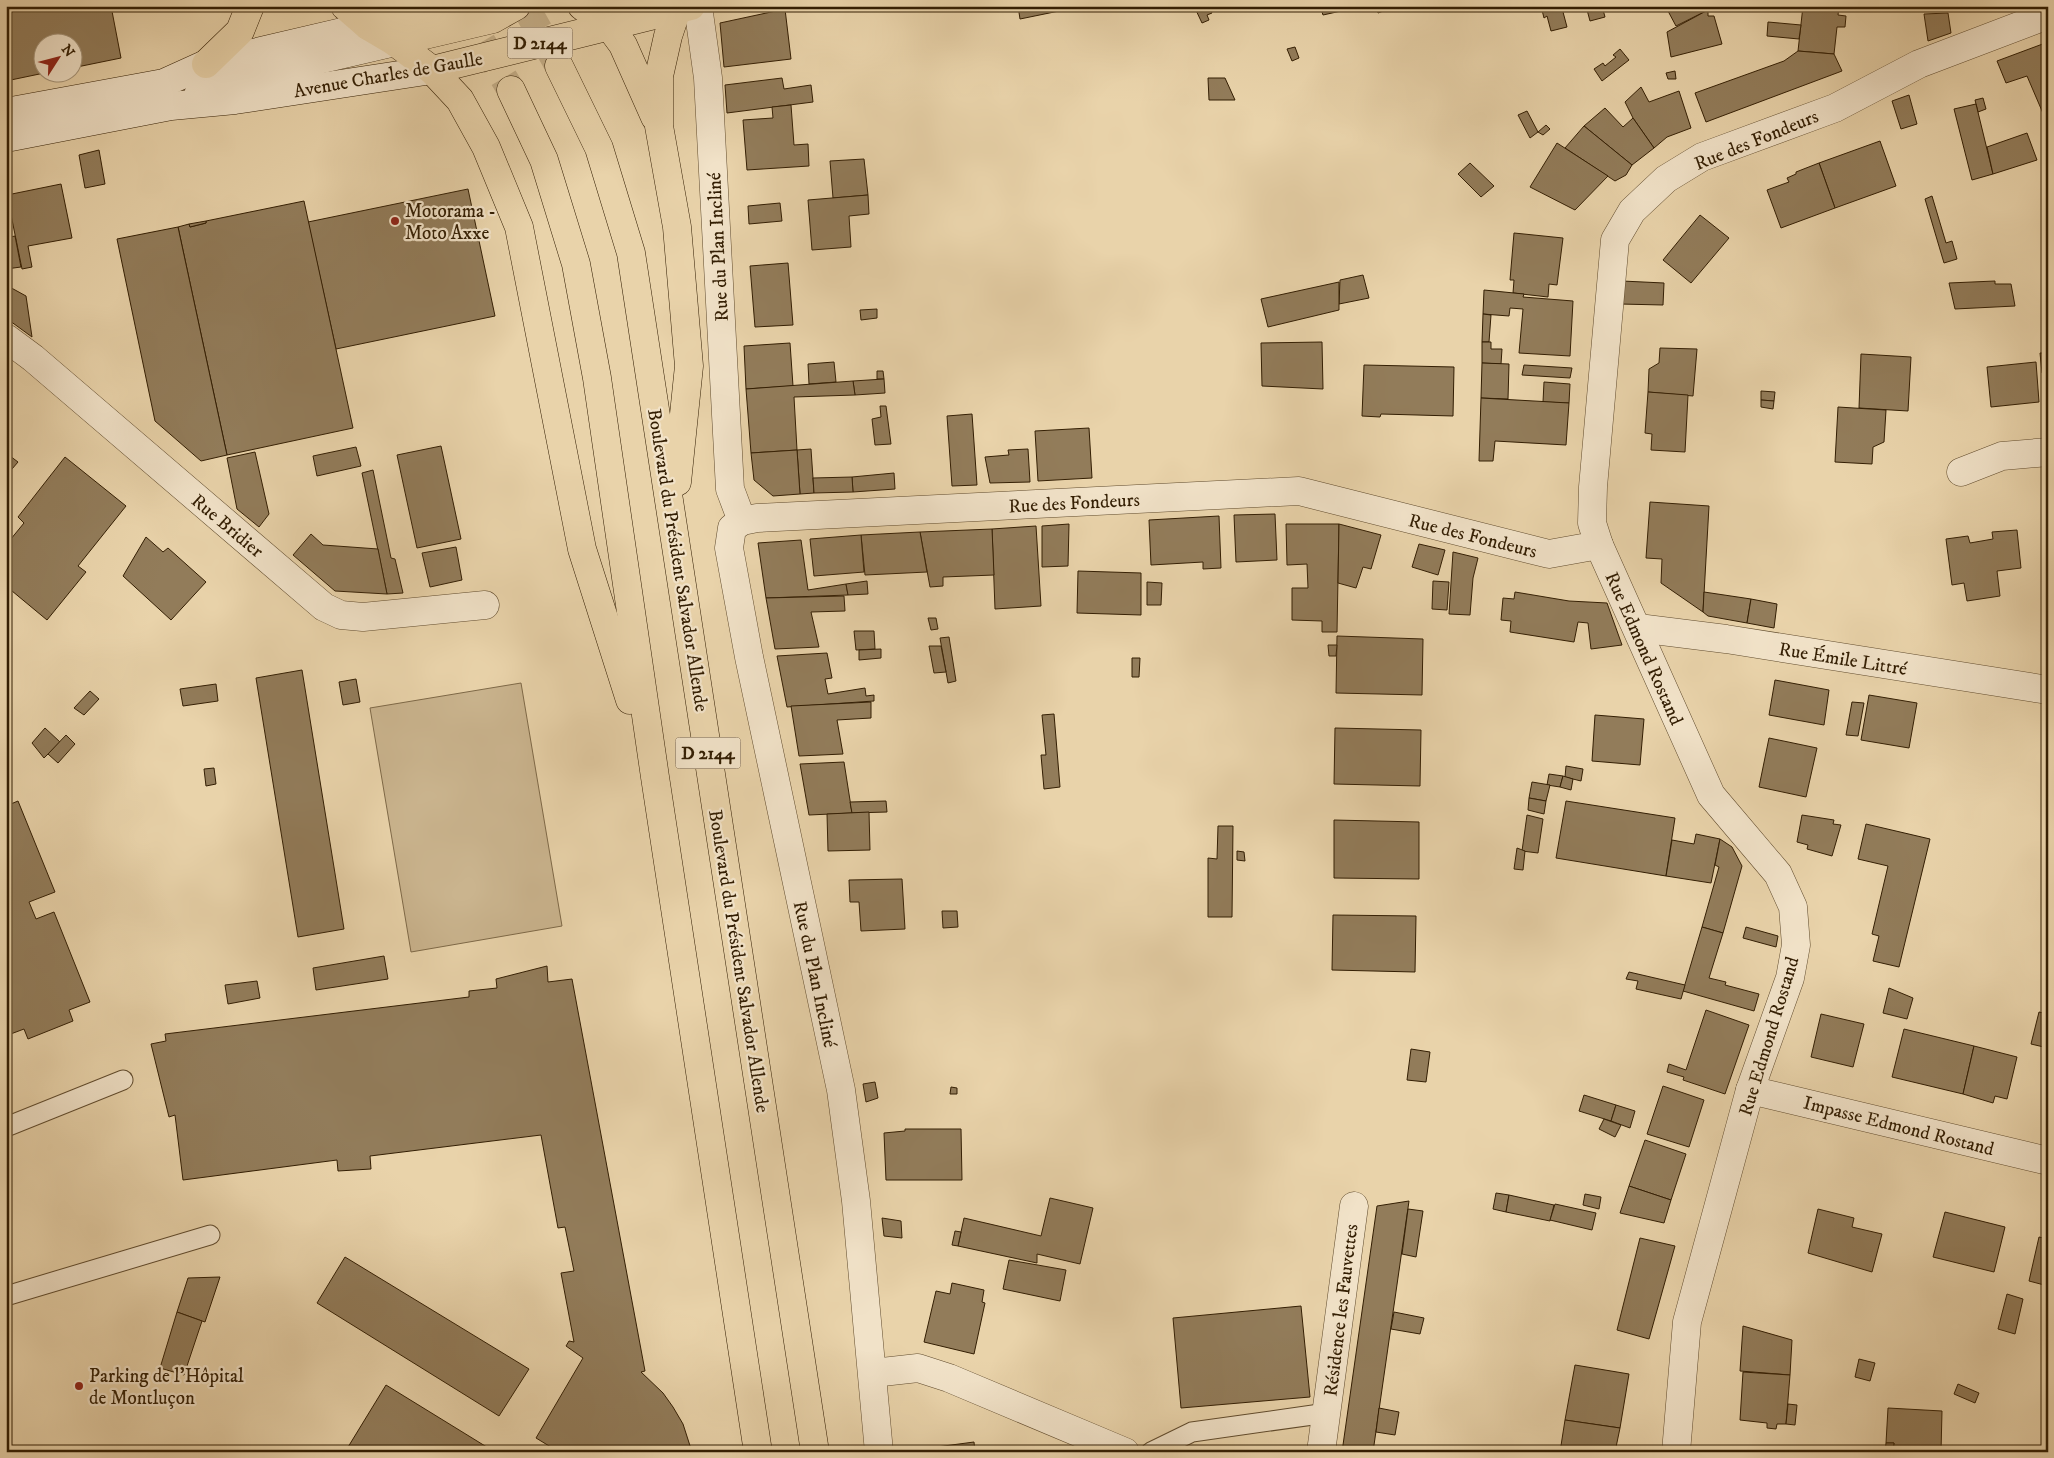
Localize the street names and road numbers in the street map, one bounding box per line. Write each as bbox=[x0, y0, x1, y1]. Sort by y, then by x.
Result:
road number: D 2144 bbox=[508, 28, 572, 58]
street label: Avenue Charles de Gaulle bbox=[292, 47, 485, 103]
street label: Rue des Fondeurs bbox=[1691, 105, 1822, 176]
street label: Rue du Plan Incliné bbox=[703, 172, 734, 322]
street label: Boulevard du Président Salvador Allende bbox=[642, 407, 713, 714]
street label: Rue Bridier bbox=[186, 489, 268, 563]
street label: Rue des Fondeurs bbox=[1008, 489, 1140, 518]
street label: Rue des Fondeurs bbox=[1406, 509, 1539, 564]
street label: Rue Edmond Rostand bbox=[1600, 568, 1688, 729]
street label: Rue Émile Littré bbox=[1777, 637, 1909, 681]
road number: D 2144 bbox=[676, 738, 740, 768]
street label: Boulevard du Président Salvador Allende bbox=[703, 808, 774, 1115]
street label: Rue du Plan Incliné bbox=[788, 899, 841, 1050]
street label: Rue Edmond Rostand bbox=[1734, 954, 1805, 1119]
street label: Impasse Edmond Rostand bbox=[1801, 1092, 1997, 1161]
street label: Résidence les Fauvettes bbox=[1319, 1223, 1363, 1398]

